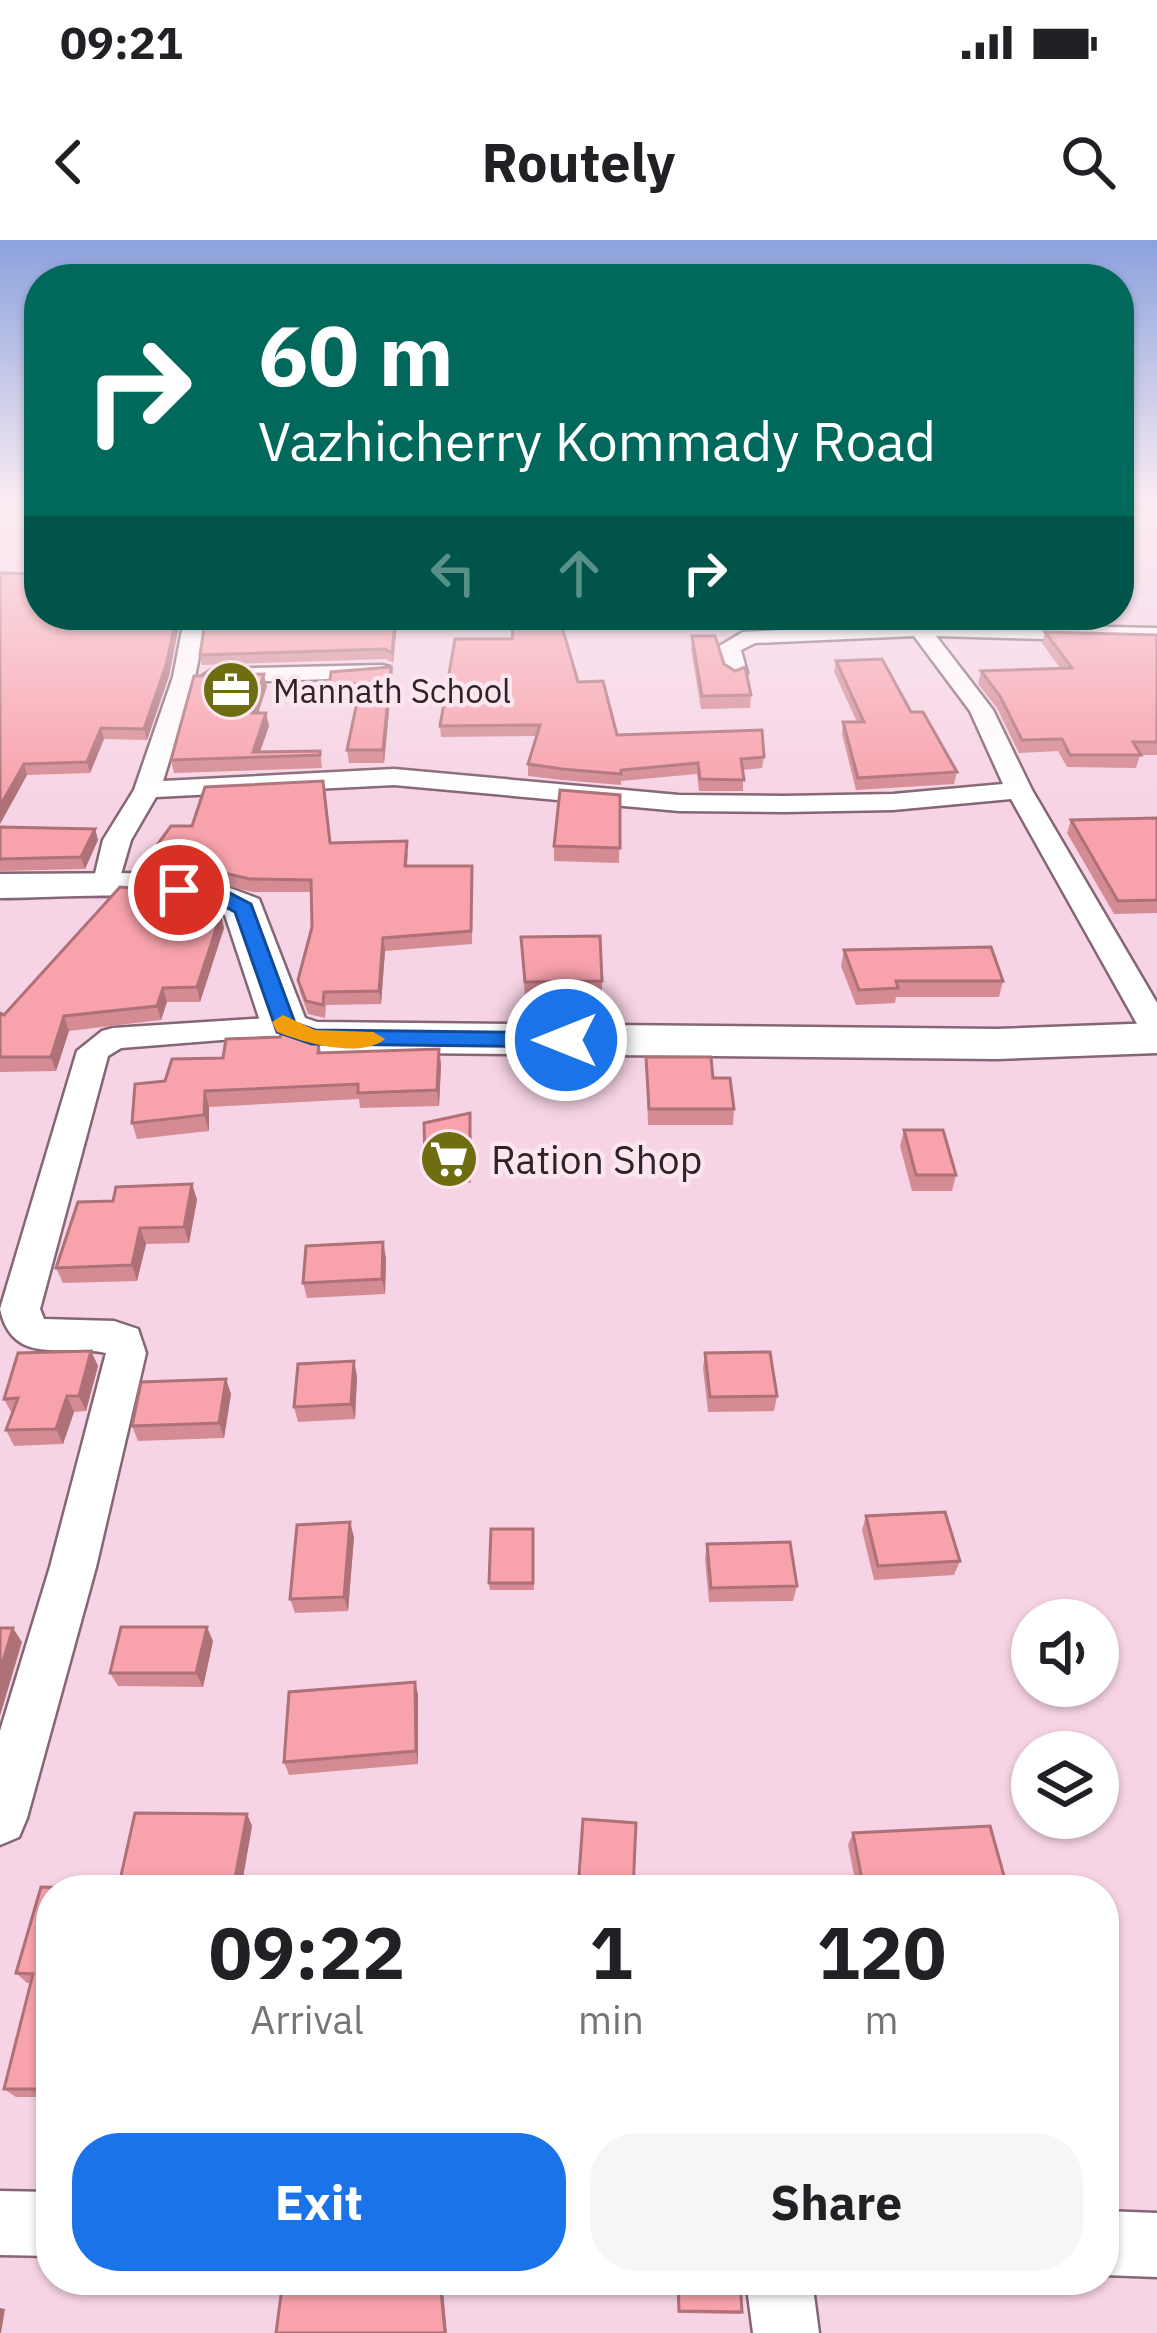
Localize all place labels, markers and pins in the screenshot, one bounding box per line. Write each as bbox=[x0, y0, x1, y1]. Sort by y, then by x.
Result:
office icon: Mannath School bbox=[200, 659, 262, 721]
place label: Mannath School bbox=[273, 669, 511, 712]
pin bbox=[128, 839, 230, 941]
supermarket icon: Ration Shop bbox=[418, 1128, 480, 1190]
place label: Ration Shop bbox=[491, 1134, 702, 1185]

